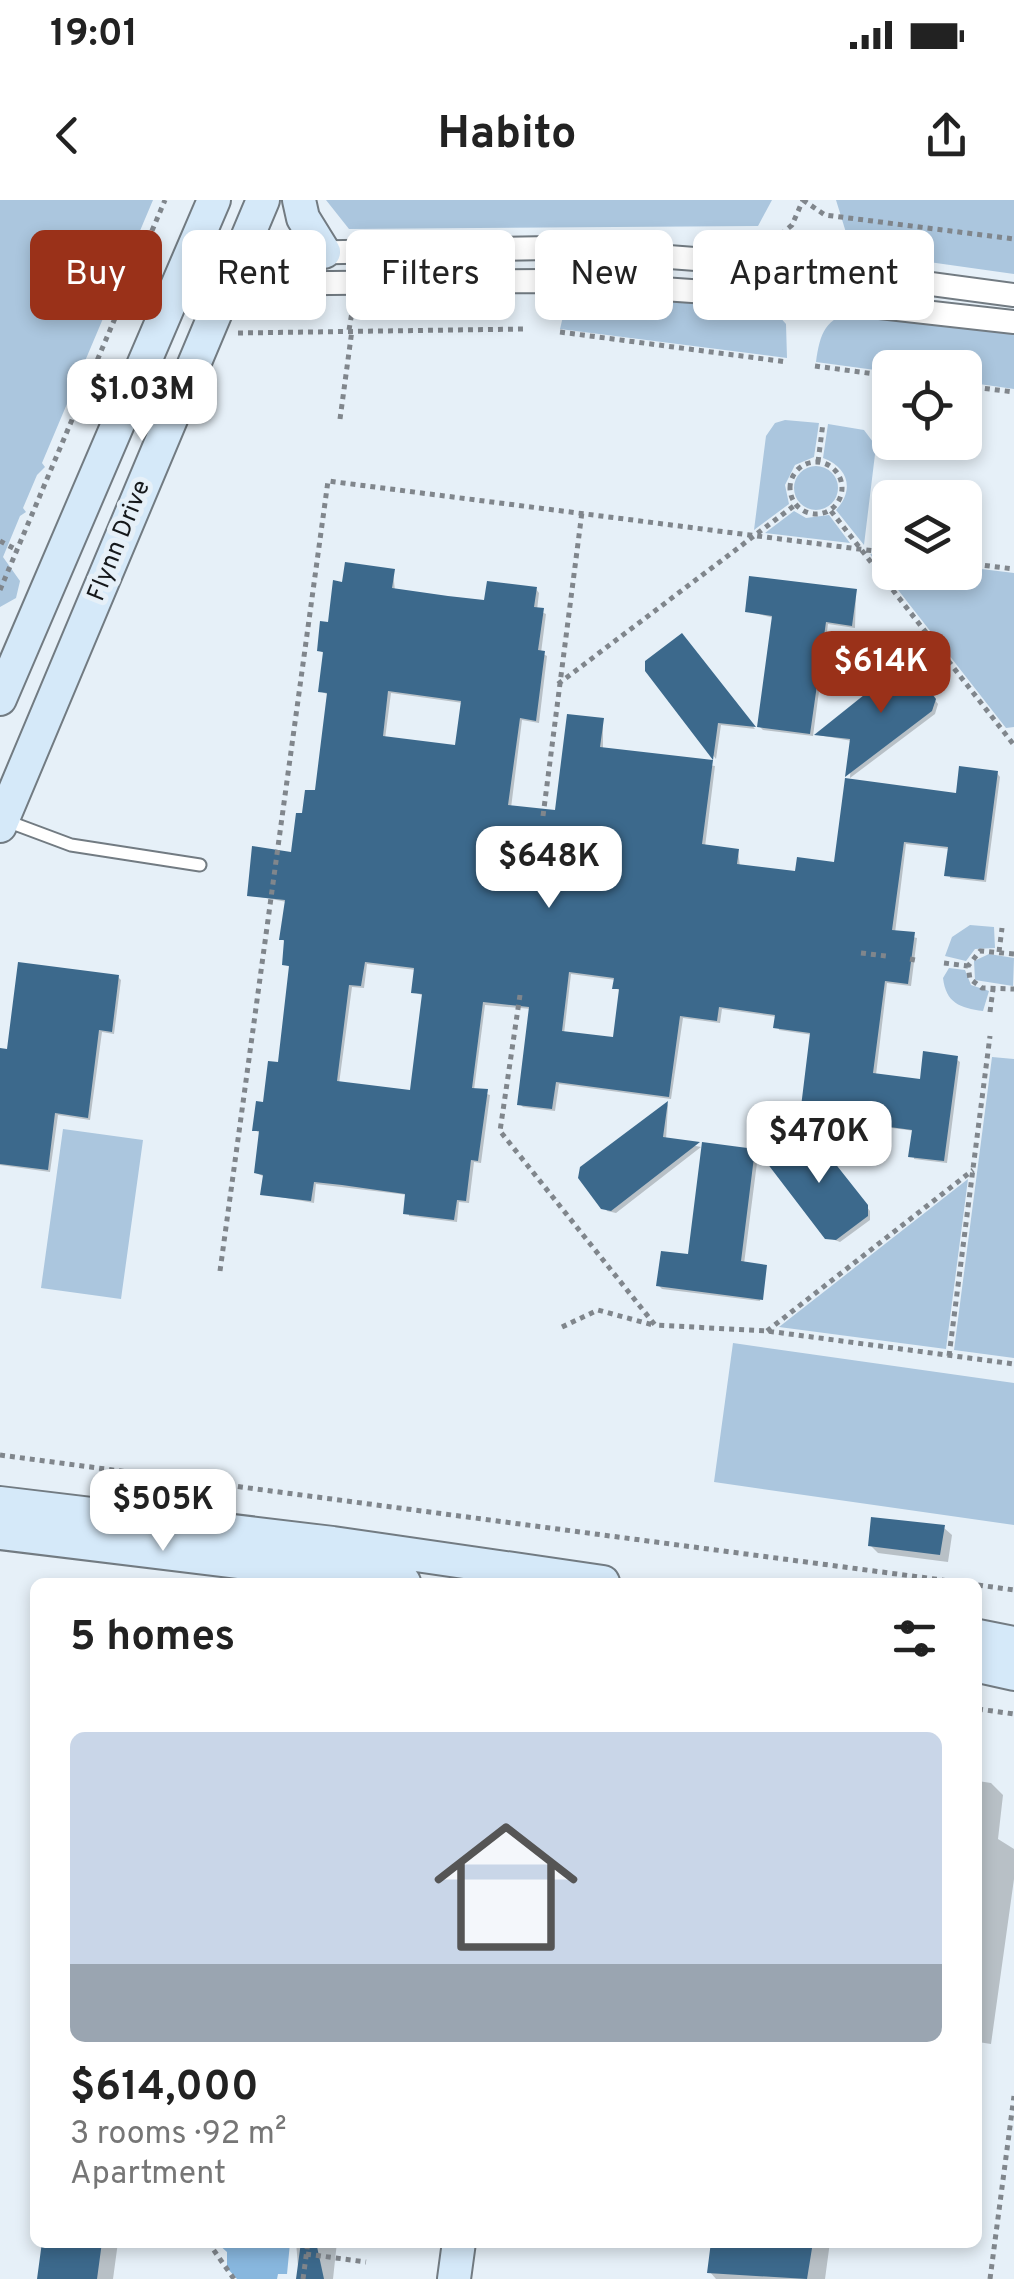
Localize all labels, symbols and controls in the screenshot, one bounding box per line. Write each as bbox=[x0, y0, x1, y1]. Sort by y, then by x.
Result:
text: 19:01 bbox=[50, 11, 138, 60]
text: Habito bbox=[437, 107, 577, 164]
icon: back bbox=[40, 108, 95, 163]
icon: share bbox=[919, 108, 974, 163]
chip: Buy bbox=[30, 230, 162, 320]
chip: Rent bbox=[182, 230, 326, 320]
chip: Filters bbox=[346, 230, 515, 320]
chip: New bbox=[535, 230, 673, 320]
chip: Apartment bbox=[693, 230, 934, 320]
map controls bbox=[872, 350, 982, 590]
button: locate bbox=[872, 350, 982, 460]
pin: $1.03M bbox=[61, 359, 223, 444]
text: $1.03M bbox=[89, 371, 195, 411]
street label: Flynn Drive bbox=[81, 476, 159, 606]
button: layers bbox=[872, 480, 982, 590]
pin: $614K bbox=[811, 631, 951, 716]
text: $614K bbox=[833, 643, 929, 683]
pin: $648K bbox=[479, 826, 619, 911]
text: $648K bbox=[498, 838, 600, 878]
pin: $470K bbox=[749, 1101, 889, 1186]
text: $470K bbox=[769, 1113, 869, 1153]
pin: $505K bbox=[93, 1469, 233, 1554]
text: $505K bbox=[112, 1481, 214, 1521]
icon: filters bbox=[887, 1611, 942, 1666]
text: 5 homes bbox=[70, 1612, 235, 1665]
icon: home bbox=[416, 1797, 596, 1977]
text: $614,000 bbox=[70, 2062, 259, 2115]
text: 3 rooms · 92 m² bbox=[70, 2115, 287, 2155]
text: Apartment bbox=[70, 2155, 226, 2195]

